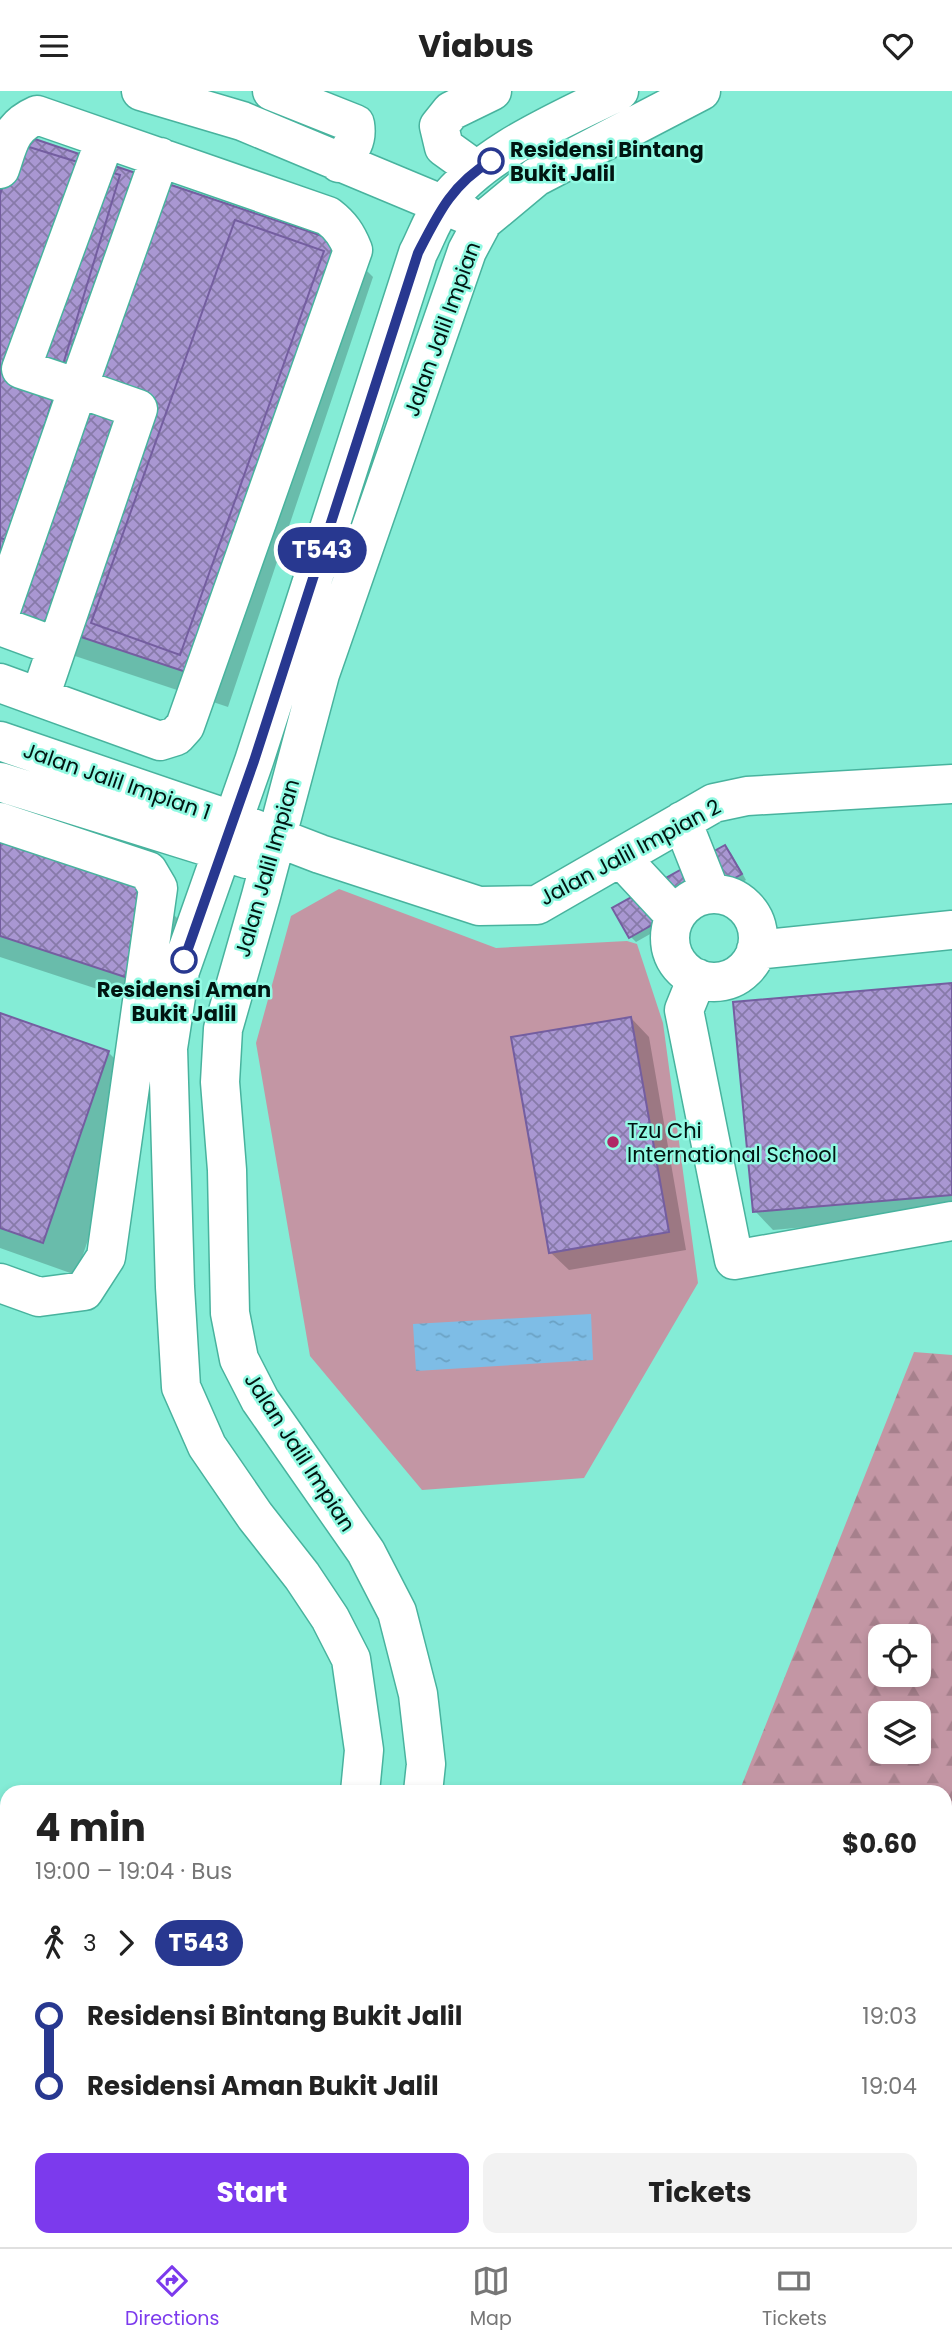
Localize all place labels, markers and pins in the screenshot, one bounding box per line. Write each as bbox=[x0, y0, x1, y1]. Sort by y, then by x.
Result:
place label: Residensi Bintang Bukit Jalil bbox=[510, 135, 704, 188]
marker: Residensi Bintang Bukit Jalil bbox=[478, 148, 504, 174]
marker: Residensi Aman Bukit Jalil bbox=[171, 947, 197, 973]
place label: Residensi Aman Bukit Jalil bbox=[97, 975, 271, 1028]
place label: Tzu Chi International School bbox=[627, 1116, 837, 1169]
marker: Tzu Chi International School bbox=[605, 1134, 621, 1150]

